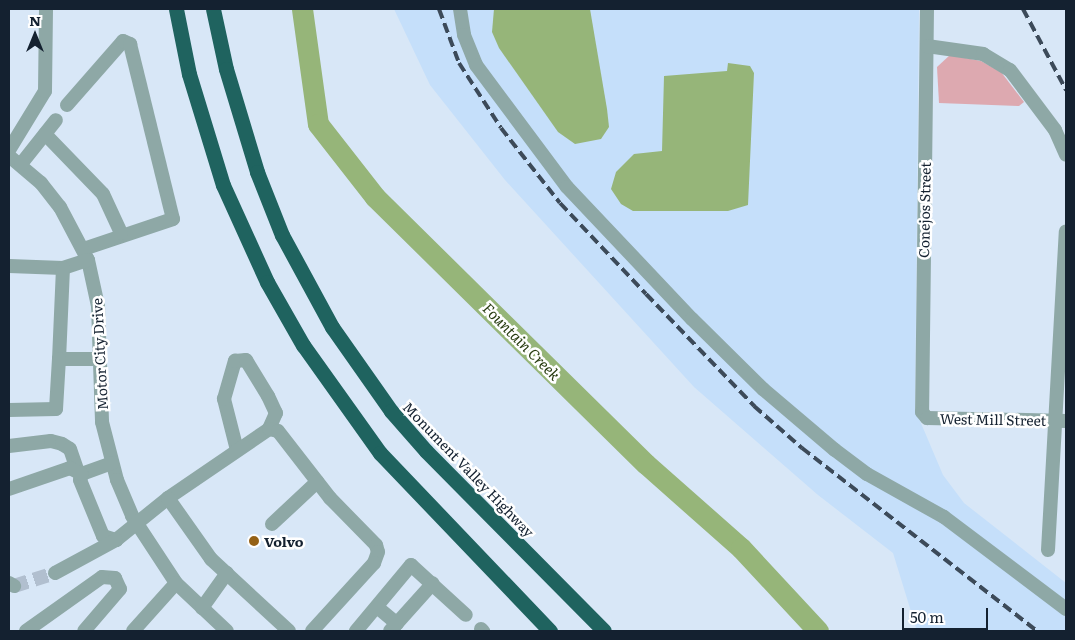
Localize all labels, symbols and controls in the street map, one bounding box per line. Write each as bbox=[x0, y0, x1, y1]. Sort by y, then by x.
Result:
north arrow bbox=[10, 10, 60, 60]
text: N bbox=[29, 10, 41, 30]
street label: Conejos Street bbox=[915, 162, 933, 258]
street label: Motor City Drive bbox=[88, 298, 110, 410]
water label: Fountain Creek bbox=[480, 299, 564, 383]
street label: Monument Valley Highway bbox=[400, 398, 538, 540]
street label: West Mill Street bbox=[940, 410, 1046, 428]
place label: Volvo bbox=[264, 533, 304, 549]
marker: Volvo bbox=[248, 535, 260, 547]
scale bar bbox=[905, 598, 991, 630]
text: 50 m bbox=[910, 605, 944, 628]

